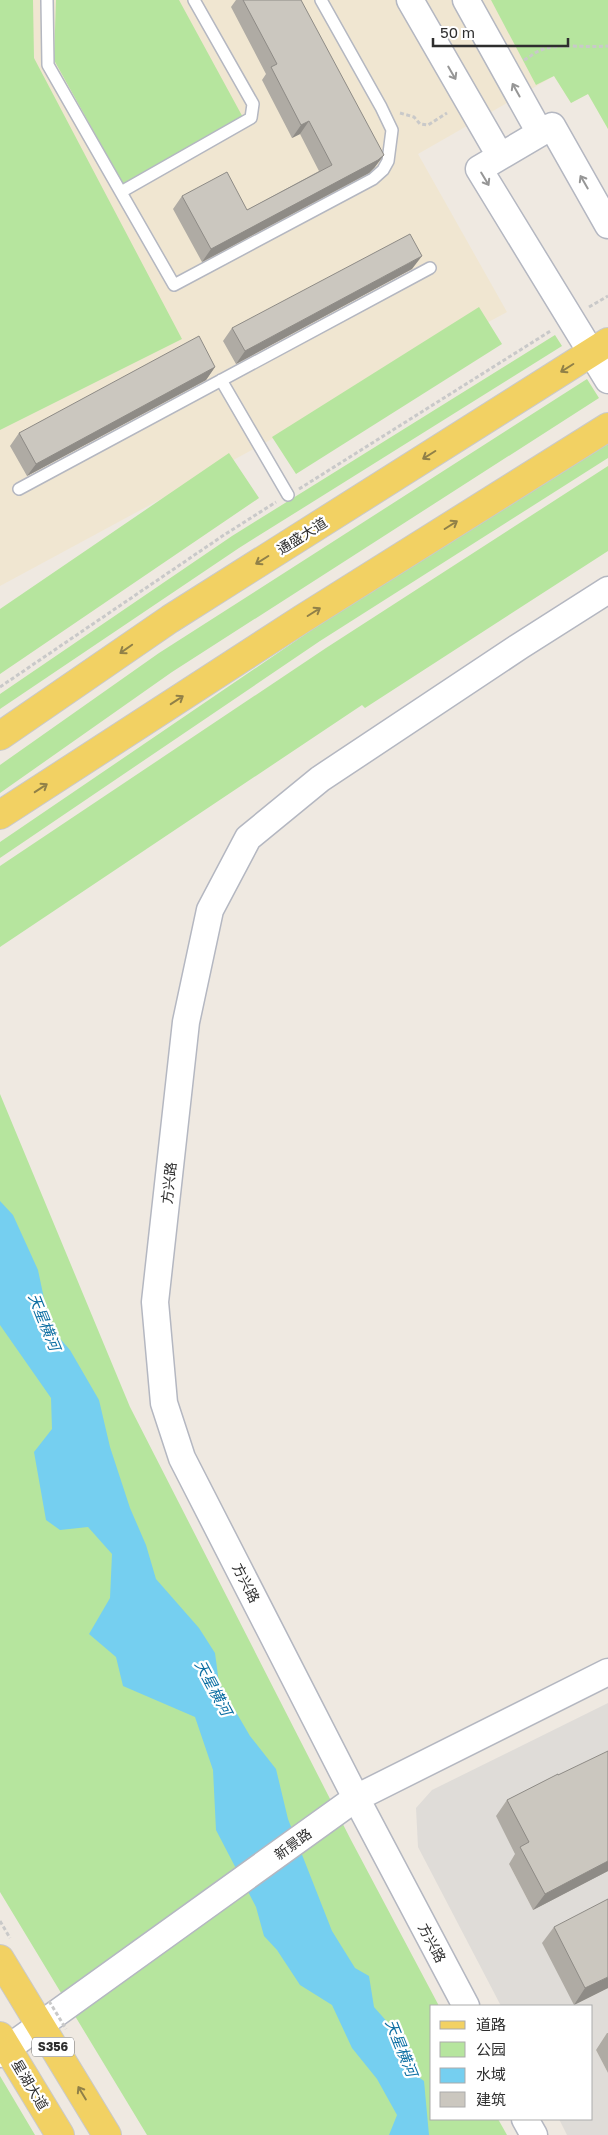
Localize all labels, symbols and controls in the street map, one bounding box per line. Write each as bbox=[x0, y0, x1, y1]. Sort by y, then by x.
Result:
scale bar bbox=[433, 15, 568, 47]
text: 50 m bbox=[440, 23, 475, 41]
one-way arrow bbox=[447, 65, 457, 80]
one-way arrow bbox=[511, 83, 520, 98]
one-way arrow bbox=[481, 172, 491, 186]
one-way arrow bbox=[579, 175, 589, 190]
one-way arrow bbox=[560, 364, 574, 374]
one-way arrow bbox=[423, 450, 437, 460]
street label: 通盛大道 bbox=[273, 514, 330, 558]
one-way arrow bbox=[444, 520, 458, 530]
one-way arrow bbox=[256, 556, 270, 566]
one-way arrow bbox=[306, 606, 320, 616]
one-way arrow bbox=[119, 644, 133, 654]
one-way arrow bbox=[170, 695, 184, 705]
one-way arrow bbox=[34, 783, 48, 794]
street label: 方兴路 bbox=[158, 1161, 179, 1205]
water label: 天星横河 bbox=[25, 1290, 66, 1356]
street label: 方兴路 bbox=[229, 1560, 264, 1605]
water label: 天星横河 bbox=[192, 1657, 237, 1721]
street label: 新景路 bbox=[271, 1824, 315, 1863]
street label: 方兴路 bbox=[415, 1920, 450, 1965]
legend bbox=[430, 2005, 593, 2120]
text: 道路 bbox=[476, 2015, 506, 2033]
water label: 天星横河 bbox=[382, 2016, 423, 2082]
road number: S356 bbox=[32, 2038, 74, 2056]
text: 公园 bbox=[476, 2040, 506, 2058]
street label: 星湖大道 bbox=[9, 2056, 52, 2113]
text: 水域 bbox=[476, 2065, 506, 2083]
one-way arrow bbox=[76, 2087, 86, 2101]
text: 建筑 bbox=[476, 2090, 506, 2108]

